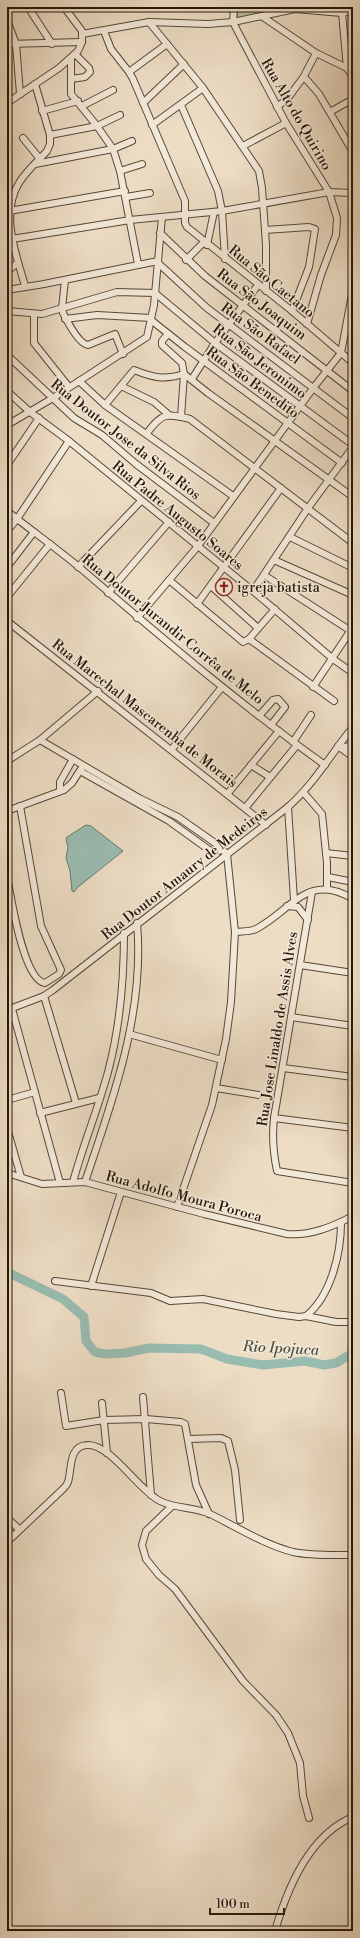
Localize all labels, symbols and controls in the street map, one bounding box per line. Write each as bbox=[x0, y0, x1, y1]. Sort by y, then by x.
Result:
street label: Rua Alto do Quirino bbox=[257, 55, 336, 174]
street label: Rua São Caetano bbox=[225, 242, 318, 322]
street label: Rua São Joaquim bbox=[213, 265, 310, 344]
street label: Rua São Rafael bbox=[217, 299, 304, 369]
street label: Rua São Jeronimo bbox=[209, 320, 310, 403]
street label: Rua São Benedito bbox=[202, 343, 303, 423]
street label: Rua Doutor Jose da Silva Rios bbox=[47, 375, 204, 504]
street label: Rua Padre Augusto Soares bbox=[108, 457, 247, 574]
street label: Rua Doutor Jurandir Corrêa de Melo bbox=[78, 551, 267, 709]
church icon: igreja batista bbox=[214, 577, 234, 597]
place label: igreja batista bbox=[237, 579, 321, 597]
street label: Rua Marechal Mascarenha de Morais bbox=[48, 636, 241, 792]
street label: Rua Doutor Amaury de Medeiros bbox=[98, 803, 271, 944]
street label: Rua Jose Linaldo de Assis Alves bbox=[254, 930, 302, 1128]
street label: Rua Adolfo Moura Poroca bbox=[104, 1167, 265, 1227]
water label: Rio Ipojuca bbox=[241, 1337, 320, 1360]
scale bar bbox=[210, 1890, 284, 1916]
text: 100 m bbox=[216, 1897, 250, 1912]

